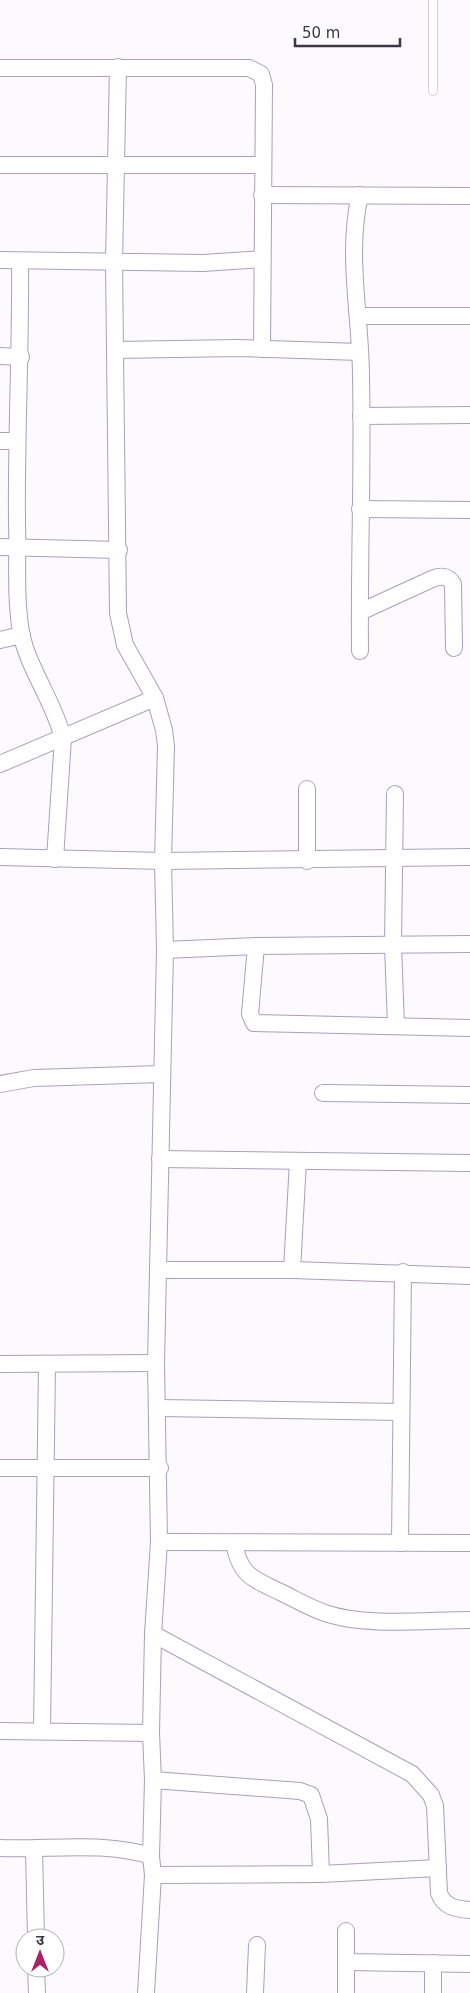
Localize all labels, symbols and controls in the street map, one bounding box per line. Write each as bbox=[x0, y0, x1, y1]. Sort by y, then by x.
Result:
scale bar bbox=[295, 15, 400, 47]
text: 50 m bbox=[302, 24, 340, 42]
north arrow bbox=[15, 1928, 65, 1978]
text: उ bbox=[36, 1932, 45, 1948]

